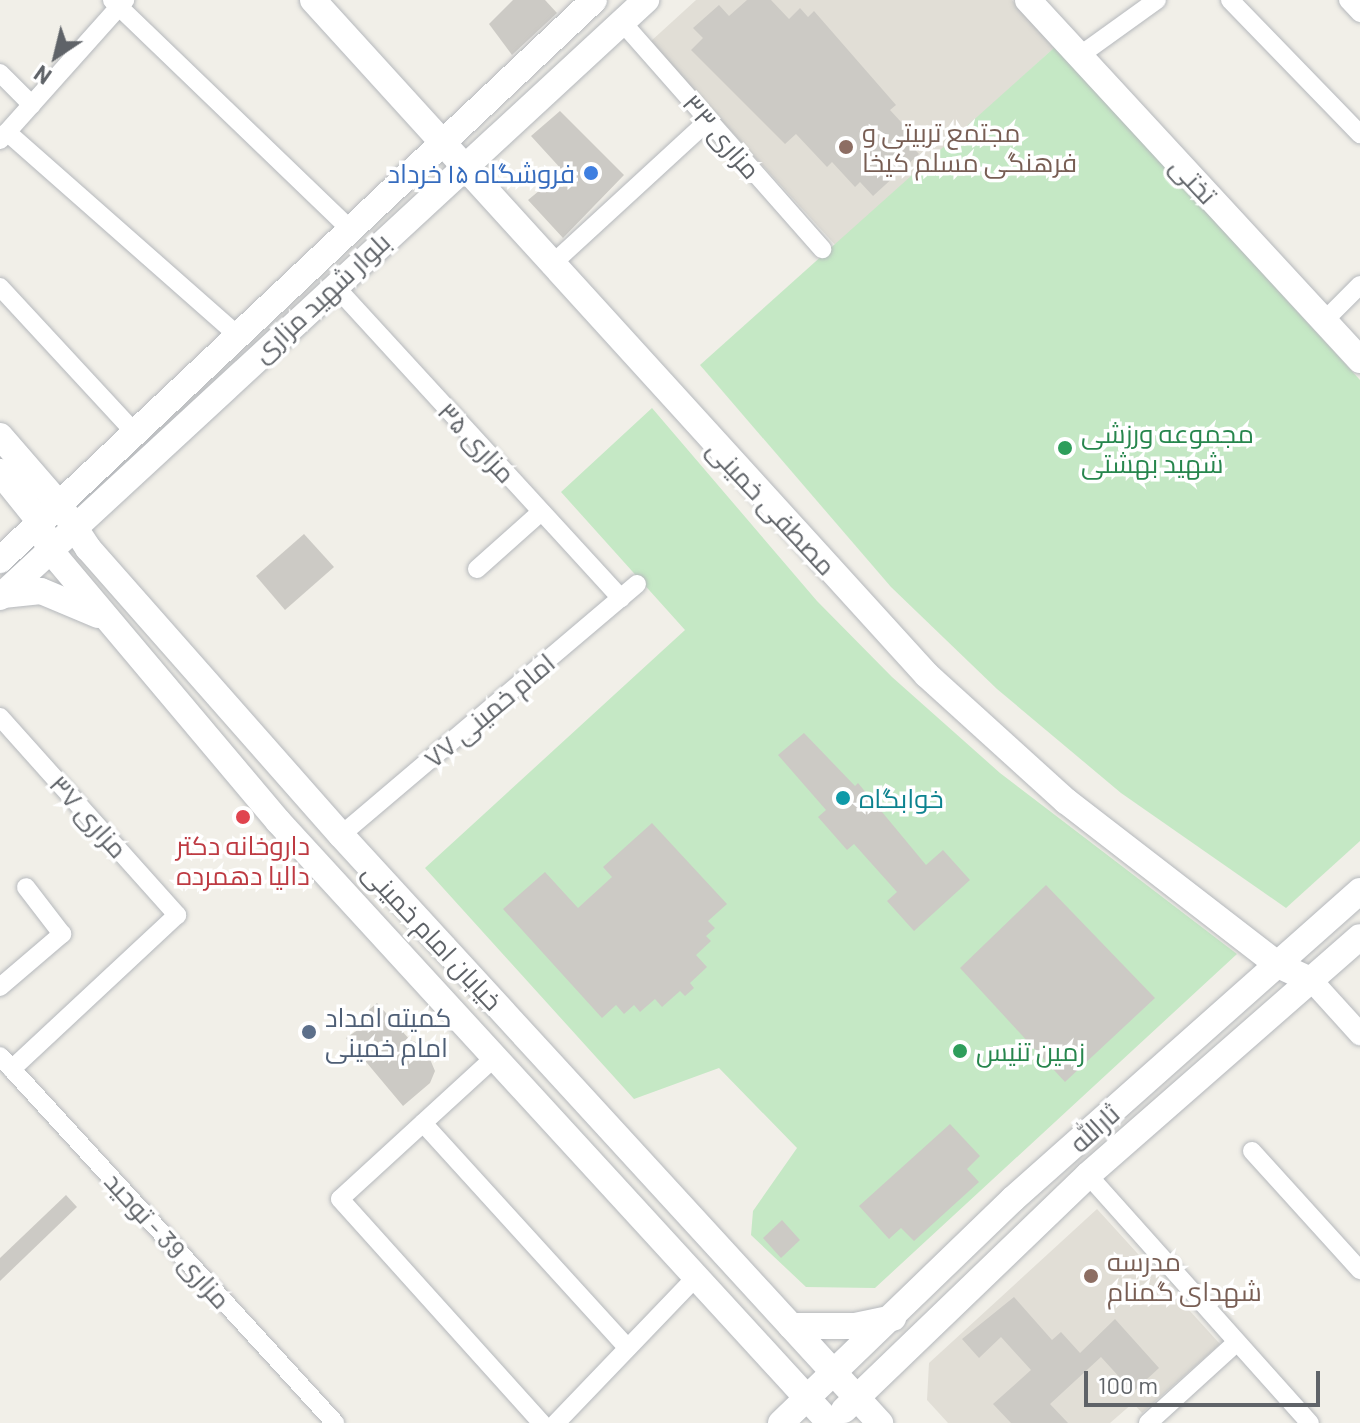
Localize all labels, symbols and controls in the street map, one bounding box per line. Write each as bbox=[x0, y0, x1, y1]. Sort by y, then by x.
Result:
north arrow bbox=[16, 16, 96, 96]
text: N bbox=[29, 61, 56, 91]
street label: مزاری ۳۳ bbox=[677, 87, 767, 185]
place label: مجتمع تربیتی و فرهنگی مسلم کیخا bbox=[862, 116, 1077, 178]
marker: مجتمع تربیتی و فرهنگی مسلم کیخا bbox=[837, 138, 855, 156]
street label: تختی bbox=[1164, 150, 1224, 210]
place label: فروشگاه ۱۵ خرداد bbox=[388, 157, 575, 189]
marker: فروشگاه ۱۵ خرداد bbox=[582, 164, 600, 182]
street label: بلوار شهید مزاری bbox=[246, 226, 396, 368]
street label: مزاری ۳۵ bbox=[432, 395, 522, 489]
place label: مجموعه ورزشی شهید بهشتی bbox=[1081, 417, 1254, 478]
street label: مصطفی خمینی bbox=[701, 433, 843, 581]
marker: مجموعه ورزشی شهید بهشتی bbox=[1056, 439, 1074, 457]
street label: امام خمینی ۷۷ bbox=[417, 646, 561, 774]
street label: مزاری ۳۷ bbox=[44, 768, 134, 864]
place label: خوابگاه bbox=[859, 782, 944, 814]
marker: خوابگاه bbox=[834, 789, 852, 807]
marker: داروخانه دکتر دالیا دهمرده bbox=[234, 808, 252, 826]
place label: داروخانه دکتر دالیا دهمرده bbox=[176, 829, 310, 890]
street label: خیابان امام خمینی bbox=[357, 856, 509, 1016]
place label: کمیته امداد امام خمینی bbox=[325, 1001, 451, 1062]
marker: کمیته امداد امام خمینی bbox=[300, 1023, 318, 1041]
place label: زمین تنیس bbox=[976, 1035, 1085, 1067]
marker: زمین تنیس bbox=[951, 1042, 969, 1060]
street label: ثارالله bbox=[1063, 1098, 1125, 1158]
street label: مزاری 39 - توحید bbox=[99, 1166, 237, 1314]
place label: مدرسه شهدای گمنام bbox=[1107, 1245, 1262, 1306]
marker: مدرسه شهدای گمنام bbox=[1082, 1267, 1100, 1285]
scale bar bbox=[1088, 1355, 1324, 1405]
text: 100 m bbox=[1098, 1370, 1158, 1399]

